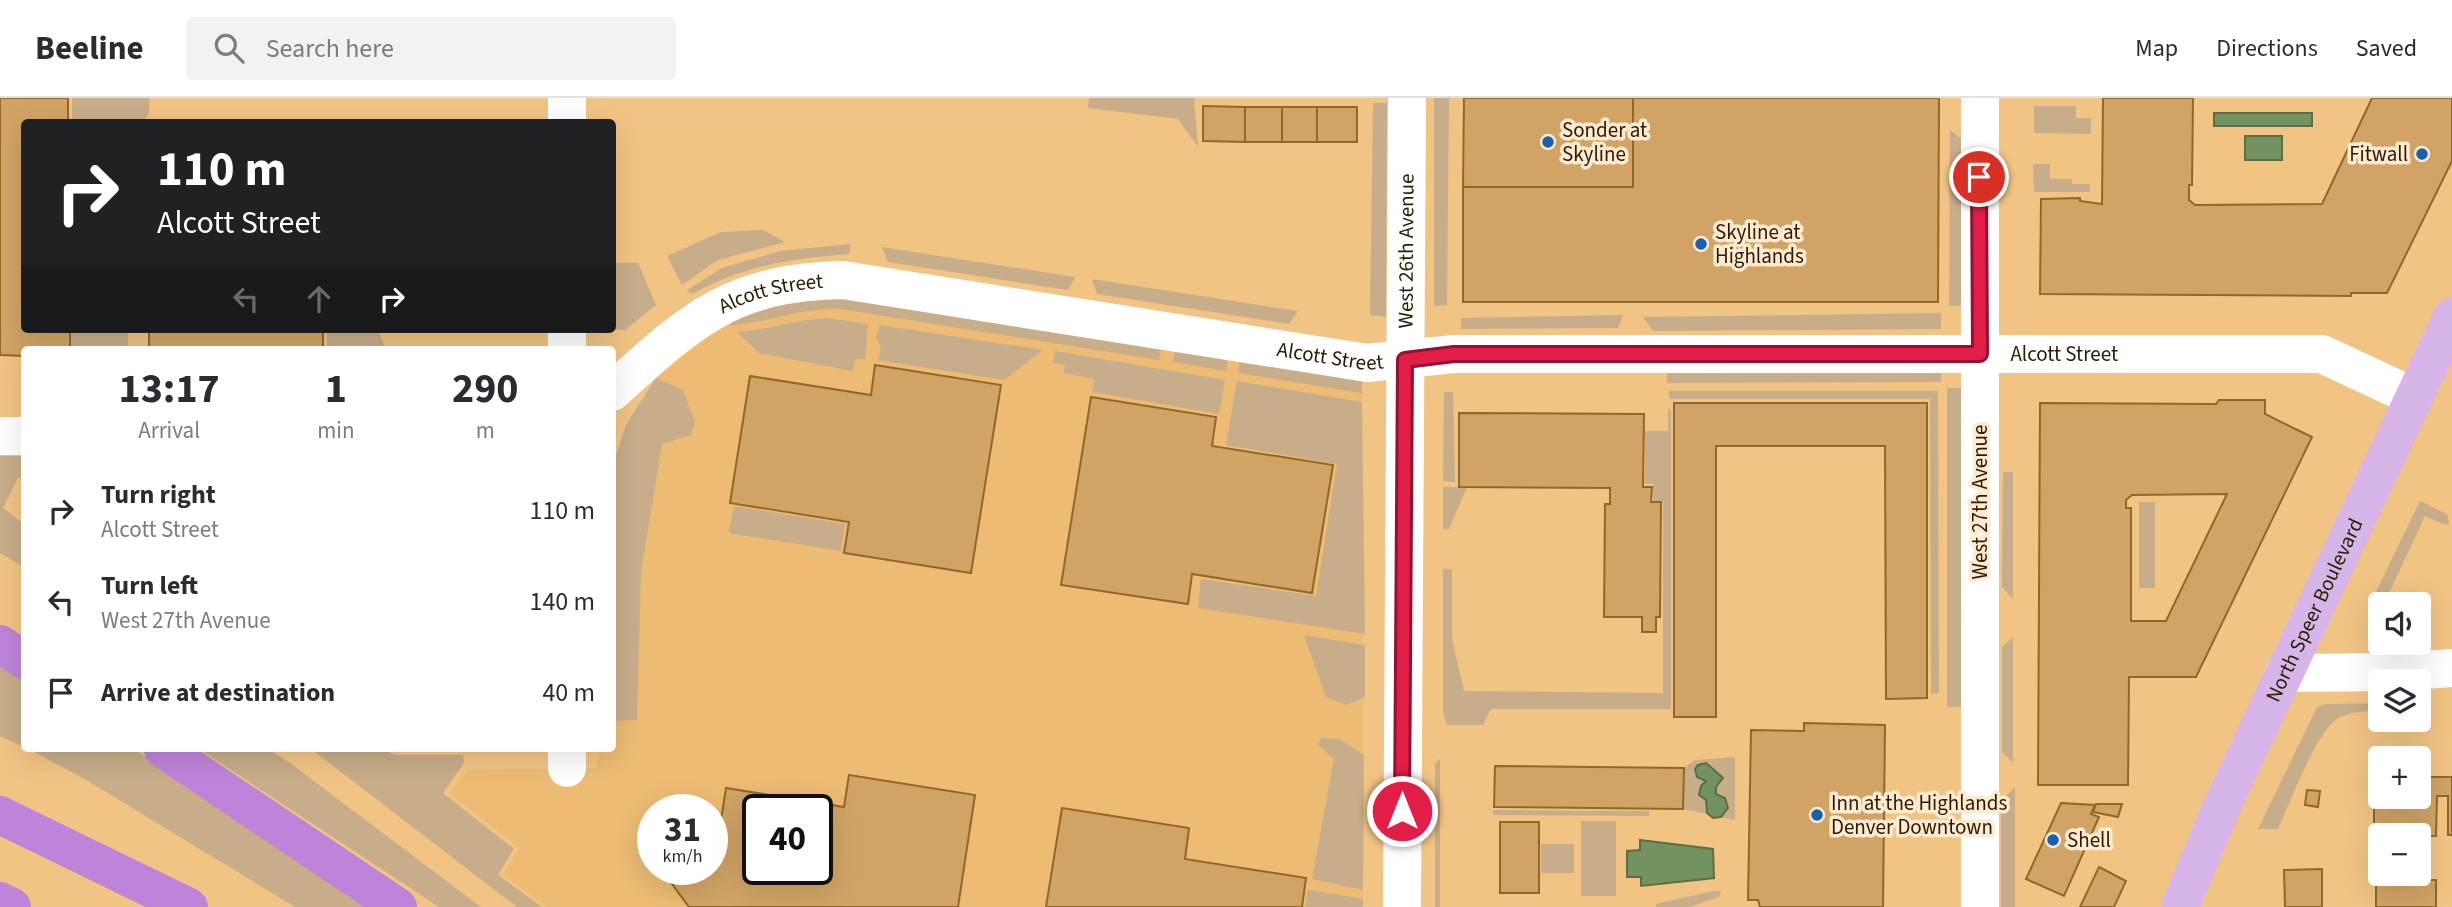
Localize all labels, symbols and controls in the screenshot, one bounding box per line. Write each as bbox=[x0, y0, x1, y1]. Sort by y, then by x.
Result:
search box bbox=[186, 17, 676, 80]
text: Beeline bbox=[35, 25, 144, 72]
icon: search bbox=[210, 29, 248, 67]
text: Search here bbox=[266, 30, 394, 67]
text: Map bbox=[2135, 31, 2178, 66]
text: Directions bbox=[2216, 31, 2318, 66]
text: Saved bbox=[2356, 31, 2417, 66]
place label: Sonder at Skyline bbox=[1562, 115, 1647, 169]
marker: Sonder at Skyline bbox=[1540, 134, 1556, 150]
text: 110 m bbox=[157, 135, 286, 205]
place label: Fitwall bbox=[2349, 139, 2408, 169]
marker: Fitwall bbox=[2414, 146, 2430, 162]
icon: right bbox=[42, 147, 133, 238]
pin bbox=[1949, 147, 2009, 207]
icon: arrive bbox=[1960, 158, 1998, 196]
street label: West 26th Avenue bbox=[1391, 173, 1422, 329]
text: Alcott Street bbox=[157, 200, 321, 246]
place label: Skyline at Highlands bbox=[1715, 217, 1804, 271]
marker: Skyline at Highlands bbox=[1693, 236, 1709, 252]
street label: Alcott Street bbox=[713, 266, 824, 321]
icon: left bbox=[227, 280, 265, 318]
icon: ahead bbox=[300, 280, 338, 318]
icon: right bbox=[373, 280, 411, 318]
street label: Alcott Street bbox=[1275, 334, 1385, 378]
street label: Alcott Street bbox=[2010, 339, 2118, 369]
text: 13:17 bbox=[118, 359, 220, 419]
text: 1 bbox=[325, 359, 347, 419]
text: 290 bbox=[452, 359, 519, 419]
text: Arrival bbox=[138, 414, 200, 447]
text: min bbox=[317, 414, 355, 447]
text: m bbox=[476, 414, 495, 447]
street label: West 27th Avenue bbox=[1965, 425, 1995, 579]
text: Turn right bbox=[101, 476, 216, 513]
icon: right bbox=[42, 492, 80, 530]
text: 110 m bbox=[529, 492, 595, 529]
text: Alcott Street bbox=[101, 513, 219, 546]
street label: North Speer Boulevard bbox=[2258, 513, 2370, 707]
text: Turn left bbox=[101, 567, 198, 604]
icon: left bbox=[42, 583, 80, 621]
text: 140 m bbox=[529, 583, 595, 620]
map controls bbox=[2368, 592, 2431, 886]
button: sound bbox=[2368, 592, 2431, 655]
text: West 27th Avenue bbox=[101, 604, 271, 637]
button: layers bbox=[2368, 669, 2431, 732]
icon: arrive bbox=[42, 674, 80, 712]
text: Arrive at destination bbox=[101, 674, 335, 711]
text: 40 m bbox=[542, 674, 595, 711]
button: + bbox=[2368, 746, 2431, 809]
position arrow bbox=[1365, 774, 1439, 848]
place label: Inn at the Highlands Denver Downtown bbox=[1831, 788, 2007, 842]
speed limit sign: 40 bbox=[742, 794, 833, 885]
text: 31 bbox=[664, 805, 701, 855]
marker: Inn at the Highlands Denver Downtown bbox=[1809, 807, 1825, 823]
button: − bbox=[2368, 823, 2431, 886]
place label: Shell bbox=[2067, 825, 2111, 855]
marker: Shell bbox=[2045, 832, 2061, 848]
text: km/h bbox=[663, 844, 702, 869]

